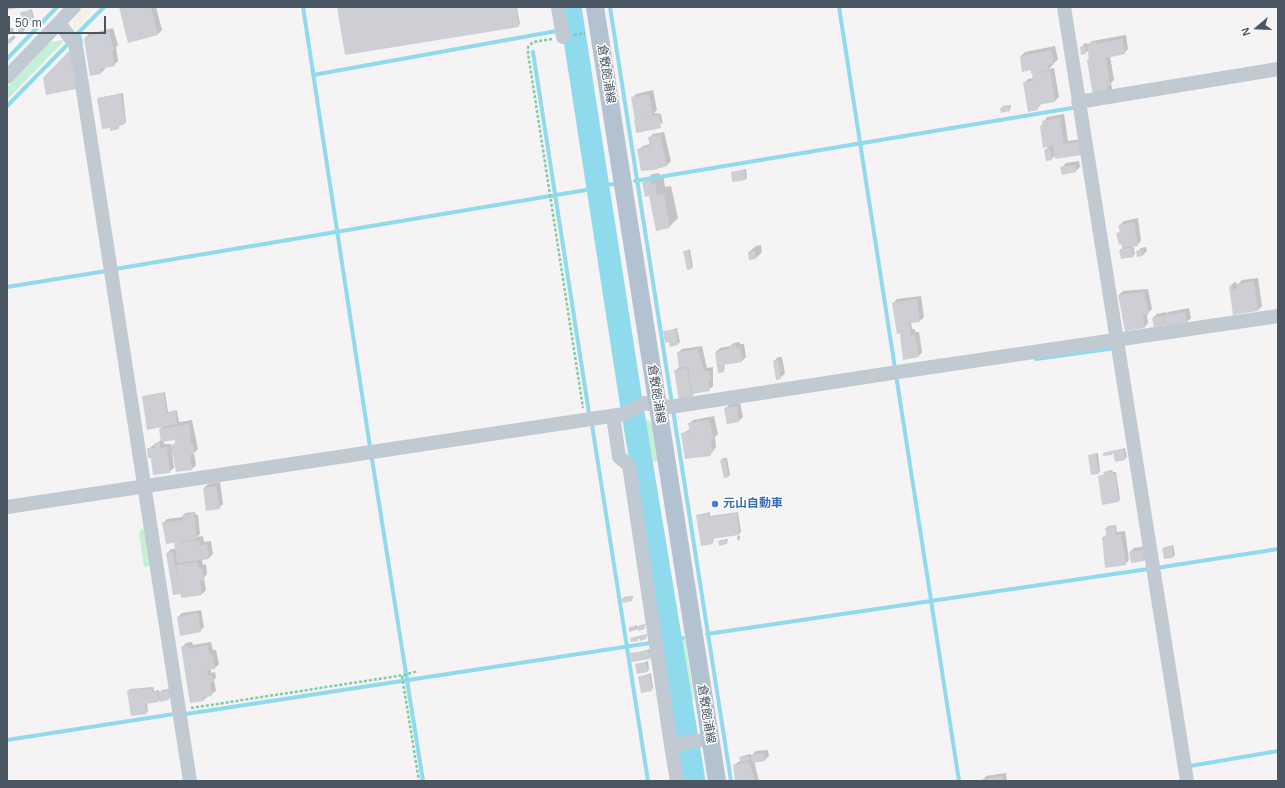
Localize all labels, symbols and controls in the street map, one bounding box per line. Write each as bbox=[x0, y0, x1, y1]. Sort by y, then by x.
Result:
scale bar bbox=[10, 8, 108, 34]
north arrow bbox=[1237, 8, 1277, 48]
text: 50 m bbox=[15, 16, 42, 30]
text: N bbox=[1239, 26, 1253, 38]
street label: 倉敷飽浦線 bbox=[594, 43, 618, 105]
street label: 倉敷飽浦線 bbox=[644, 363, 668, 425]
place label: 元山自動車 bbox=[723, 497, 783, 511]
marker: 元山自動車 bbox=[710, 499, 720, 509]
street label: 倉敷飽浦線 bbox=[694, 683, 718, 745]

